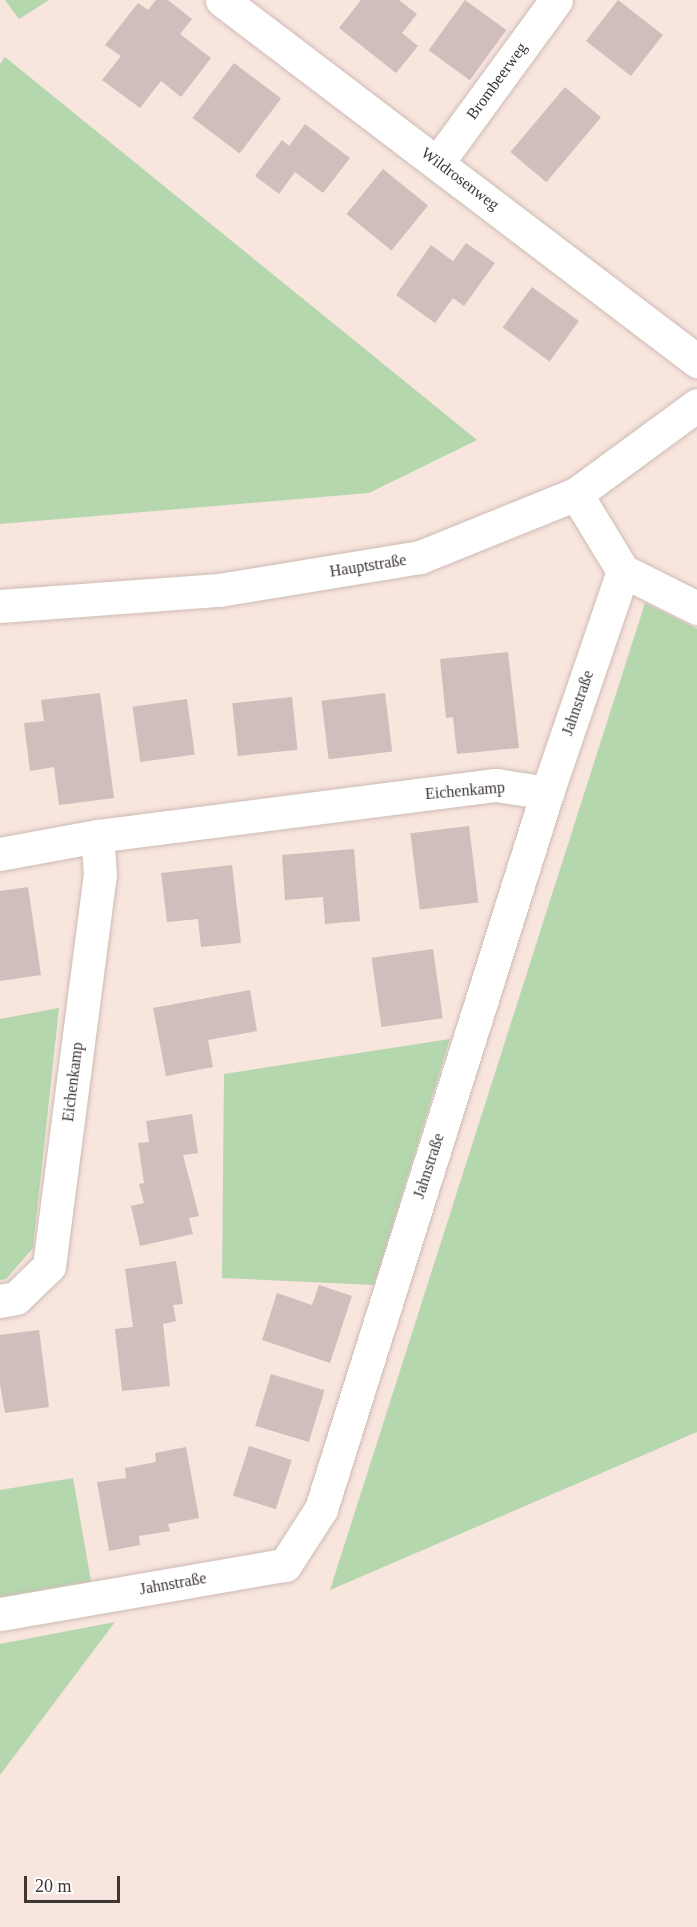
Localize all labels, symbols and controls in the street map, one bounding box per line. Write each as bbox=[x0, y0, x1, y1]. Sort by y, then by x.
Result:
street label: Brombeerweg bbox=[463, 39, 531, 123]
street label: Wildrosenweg bbox=[417, 143, 503, 215]
street label: Hauptstraße bbox=[328, 550, 408, 582]
street label: Jahnstraße bbox=[558, 668, 598, 738]
street label: Eichenkamp bbox=[424, 778, 506, 804]
street label: Eichenkamp bbox=[59, 1041, 87, 1123]
street label: Jahnstraße bbox=[409, 1131, 449, 1201]
street label: Jahnstraße bbox=[138, 1569, 208, 1599]
scale bar bbox=[27, 1864, 123, 1902]
text: 20 m bbox=[35, 1876, 72, 1896]

